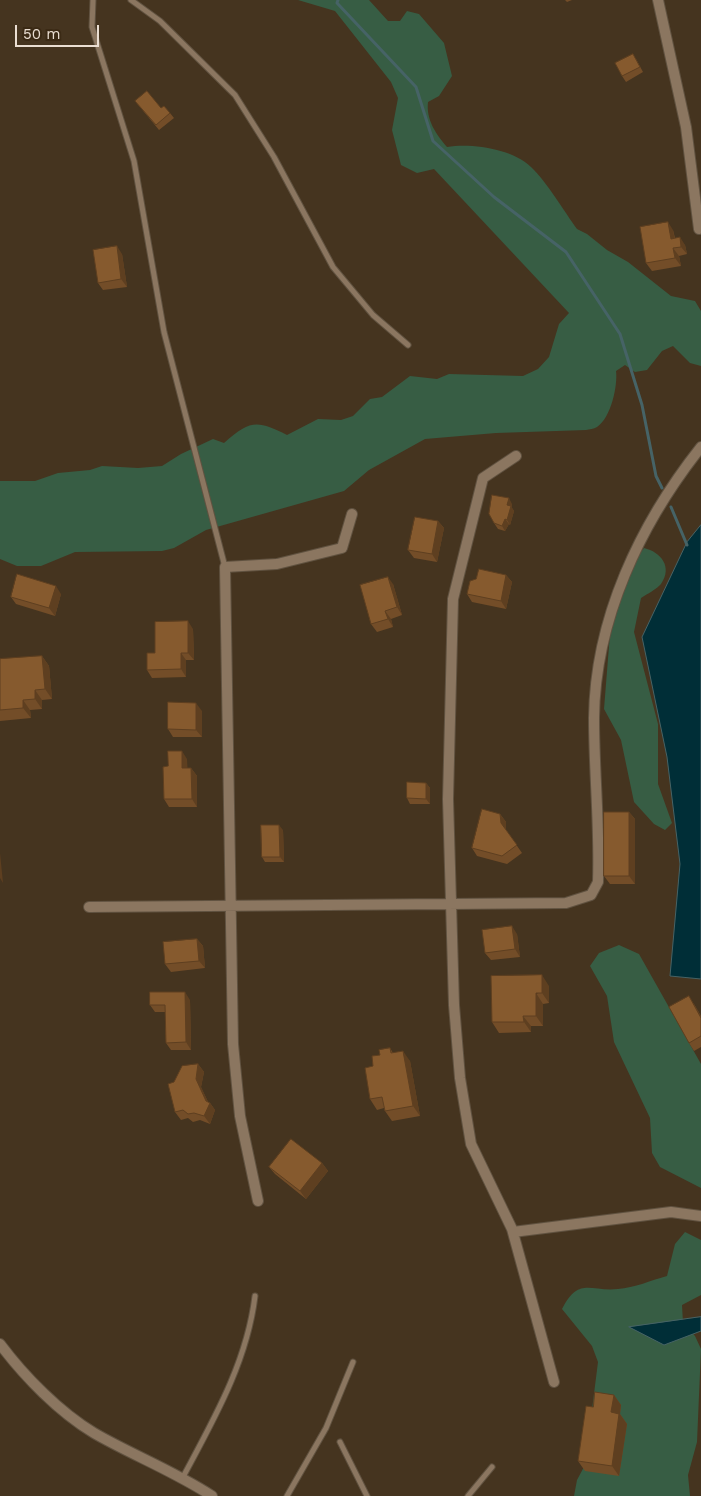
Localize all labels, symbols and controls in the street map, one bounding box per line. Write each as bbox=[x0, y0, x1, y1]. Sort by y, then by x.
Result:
scale bar bbox=[18, 15, 101, 47]
text: 50 m bbox=[23, 25, 60, 43]

